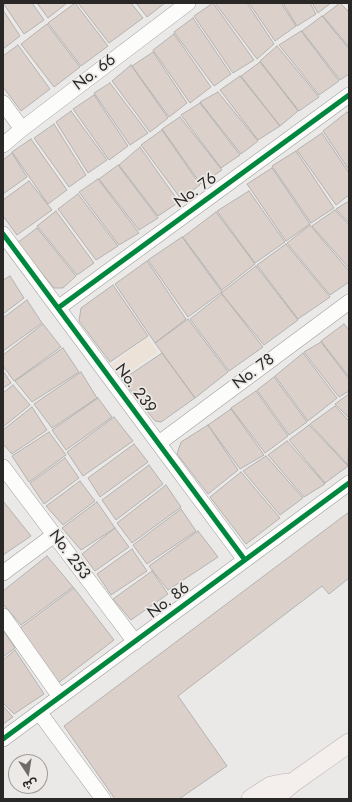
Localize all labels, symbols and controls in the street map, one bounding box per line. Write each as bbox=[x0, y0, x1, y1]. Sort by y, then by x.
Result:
street label: No. 66 bbox=[70, 51, 120, 95]
street label: No. 76 bbox=[171, 169, 221, 213]
street label: No. 78 bbox=[229, 350, 279, 394]
street label: No. 239 bbox=[110, 360, 160, 418]
street label: No. 253 bbox=[44, 527, 94, 583]
street label: No. 86 bbox=[144, 579, 194, 623]
north arrow bbox=[8, 754, 48, 794]
text: ش bbox=[21, 775, 39, 794]

